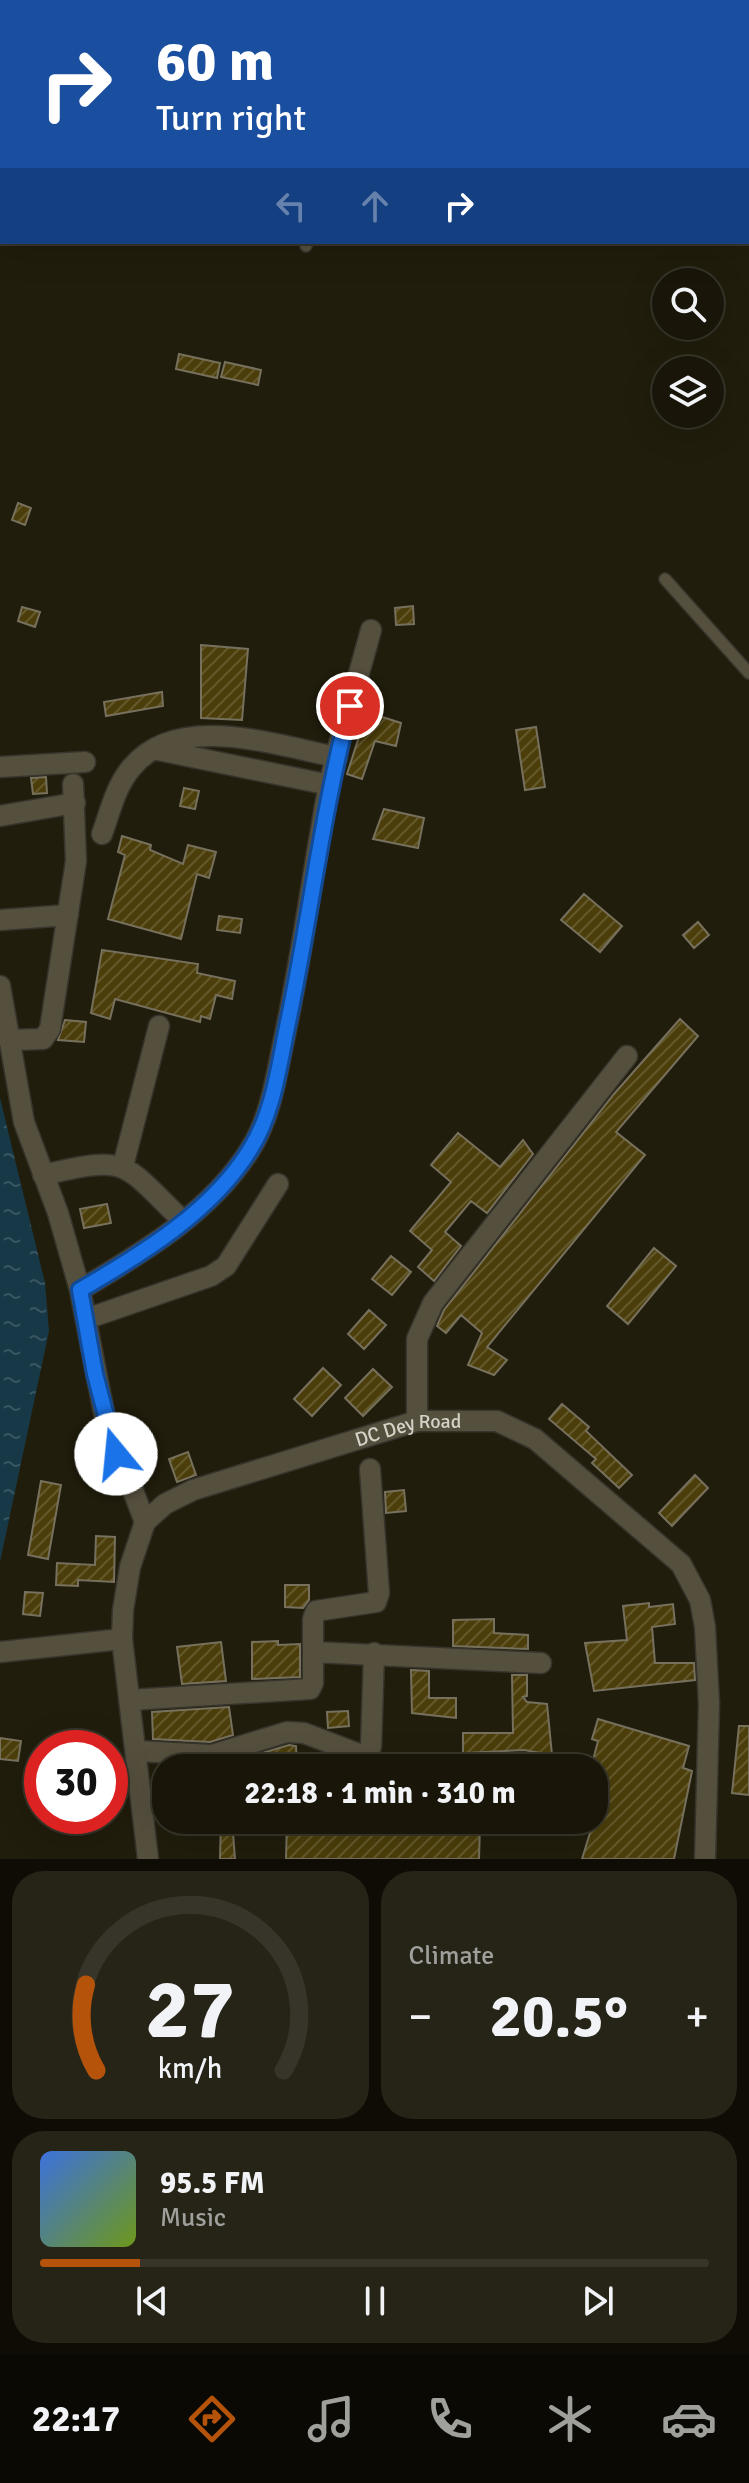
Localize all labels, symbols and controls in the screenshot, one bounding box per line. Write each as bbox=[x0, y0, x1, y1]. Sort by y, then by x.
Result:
text: 60 m bbox=[156, 27, 274, 96]
icon: right bbox=[24, 32, 128, 136]
text: Turn right bbox=[156, 96, 306, 141]
icon: left bbox=[269, 184, 313, 228]
icon: ahead bbox=[353, 184, 397, 228]
icon: right bbox=[437, 184, 481, 228]
map controls bbox=[652, 268, 724, 428]
button: search bbox=[652, 268, 724, 340]
button: layers bbox=[652, 356, 724, 428]
pin bbox=[316, 672, 384, 740]
icon: arrive bbox=[328, 684, 372, 728]
street label: DC Dey Road bbox=[352, 1409, 461, 1452]
position arrow bbox=[74, 1412, 158, 1496]
speed limit sign: 30 bbox=[24, 1730, 128, 1834]
text: 22:18 · 1 min · 310 m bbox=[244, 1775, 516, 1812]
text: Climate bbox=[409, 1940, 494, 1972]
text: 27 bbox=[145, 1959, 235, 2061]
text: 20.5° bbox=[490, 1980, 628, 2054]
text: − bbox=[409, 1990, 432, 2044]
text: + bbox=[685, 1990, 709, 2044]
text: km/h bbox=[158, 2051, 223, 2086]
text: 95.5 FM bbox=[160, 2165, 265, 2202]
text: Music bbox=[160, 2202, 226, 2234]
icon: previous bbox=[130, 2279, 174, 2323]
icon: pause bbox=[353, 2279, 397, 2323]
icon: next bbox=[576, 2279, 620, 2323]
icon: directions bbox=[184, 2391, 240, 2447]
icon: music bbox=[303, 2391, 359, 2447]
icon: phone bbox=[422, 2391, 478, 2447]
icon: climate bbox=[542, 2391, 598, 2447]
icon: car bbox=[661, 2391, 717, 2447]
text: 22:17 bbox=[32, 2397, 120, 2442]

